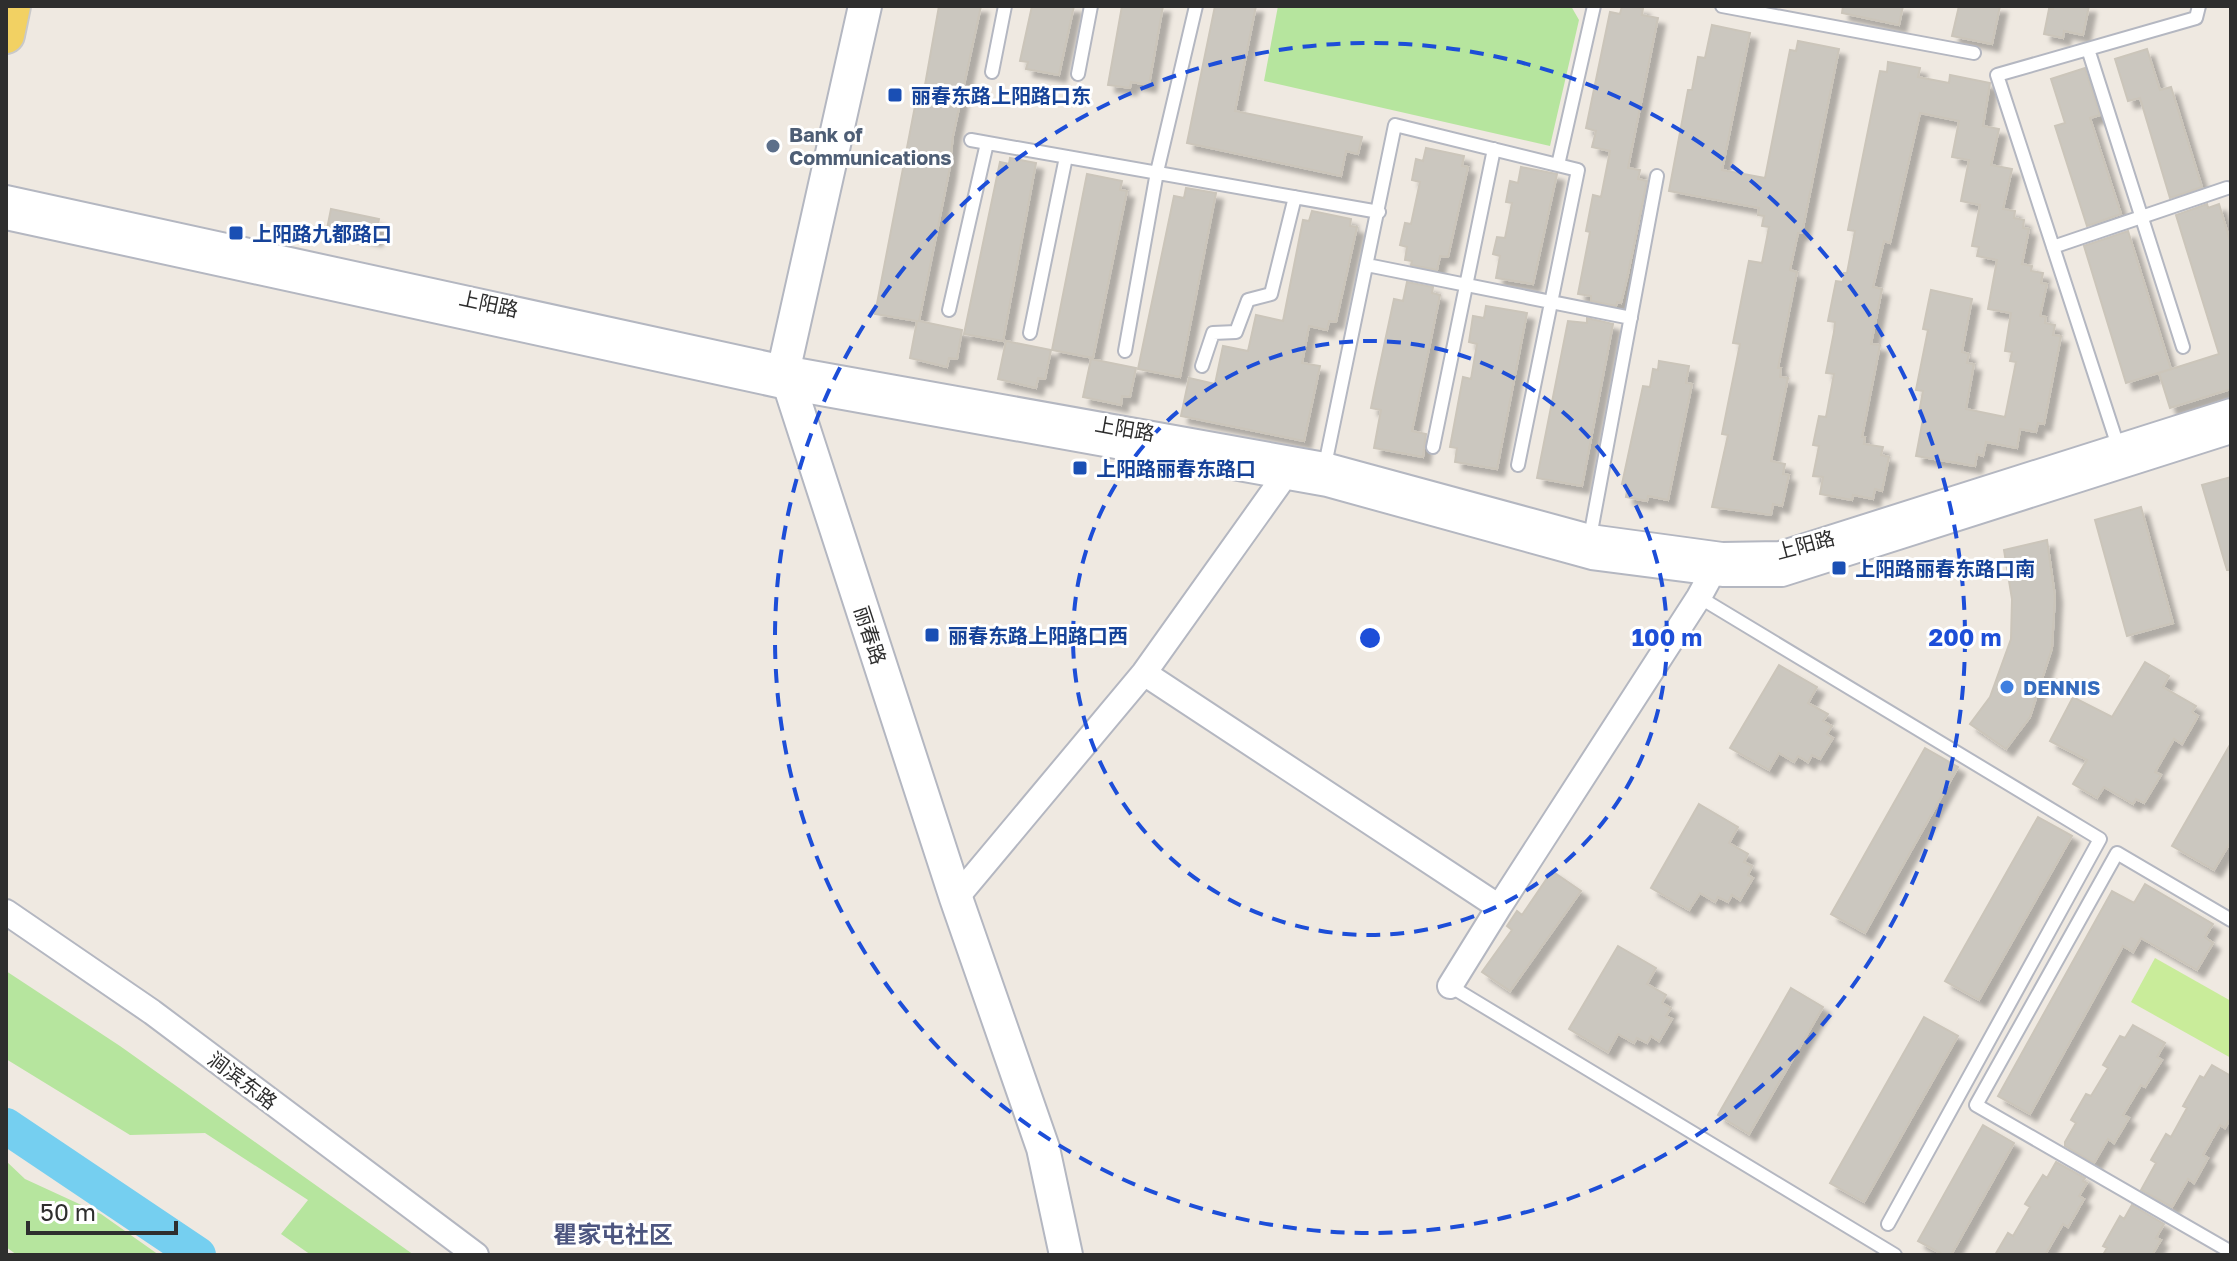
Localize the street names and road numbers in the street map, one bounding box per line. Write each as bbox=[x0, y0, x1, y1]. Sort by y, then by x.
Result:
street label: 上阳路 bbox=[457, 285, 521, 321]
street label: 上阳路 bbox=[1093, 411, 1157, 445]
street label: 上阳路 bbox=[1773, 525, 1837, 563]
street label: 丽春路 bbox=[850, 603, 892, 667]
street label: 涧滨东路 bbox=[204, 1046, 282, 1114]

